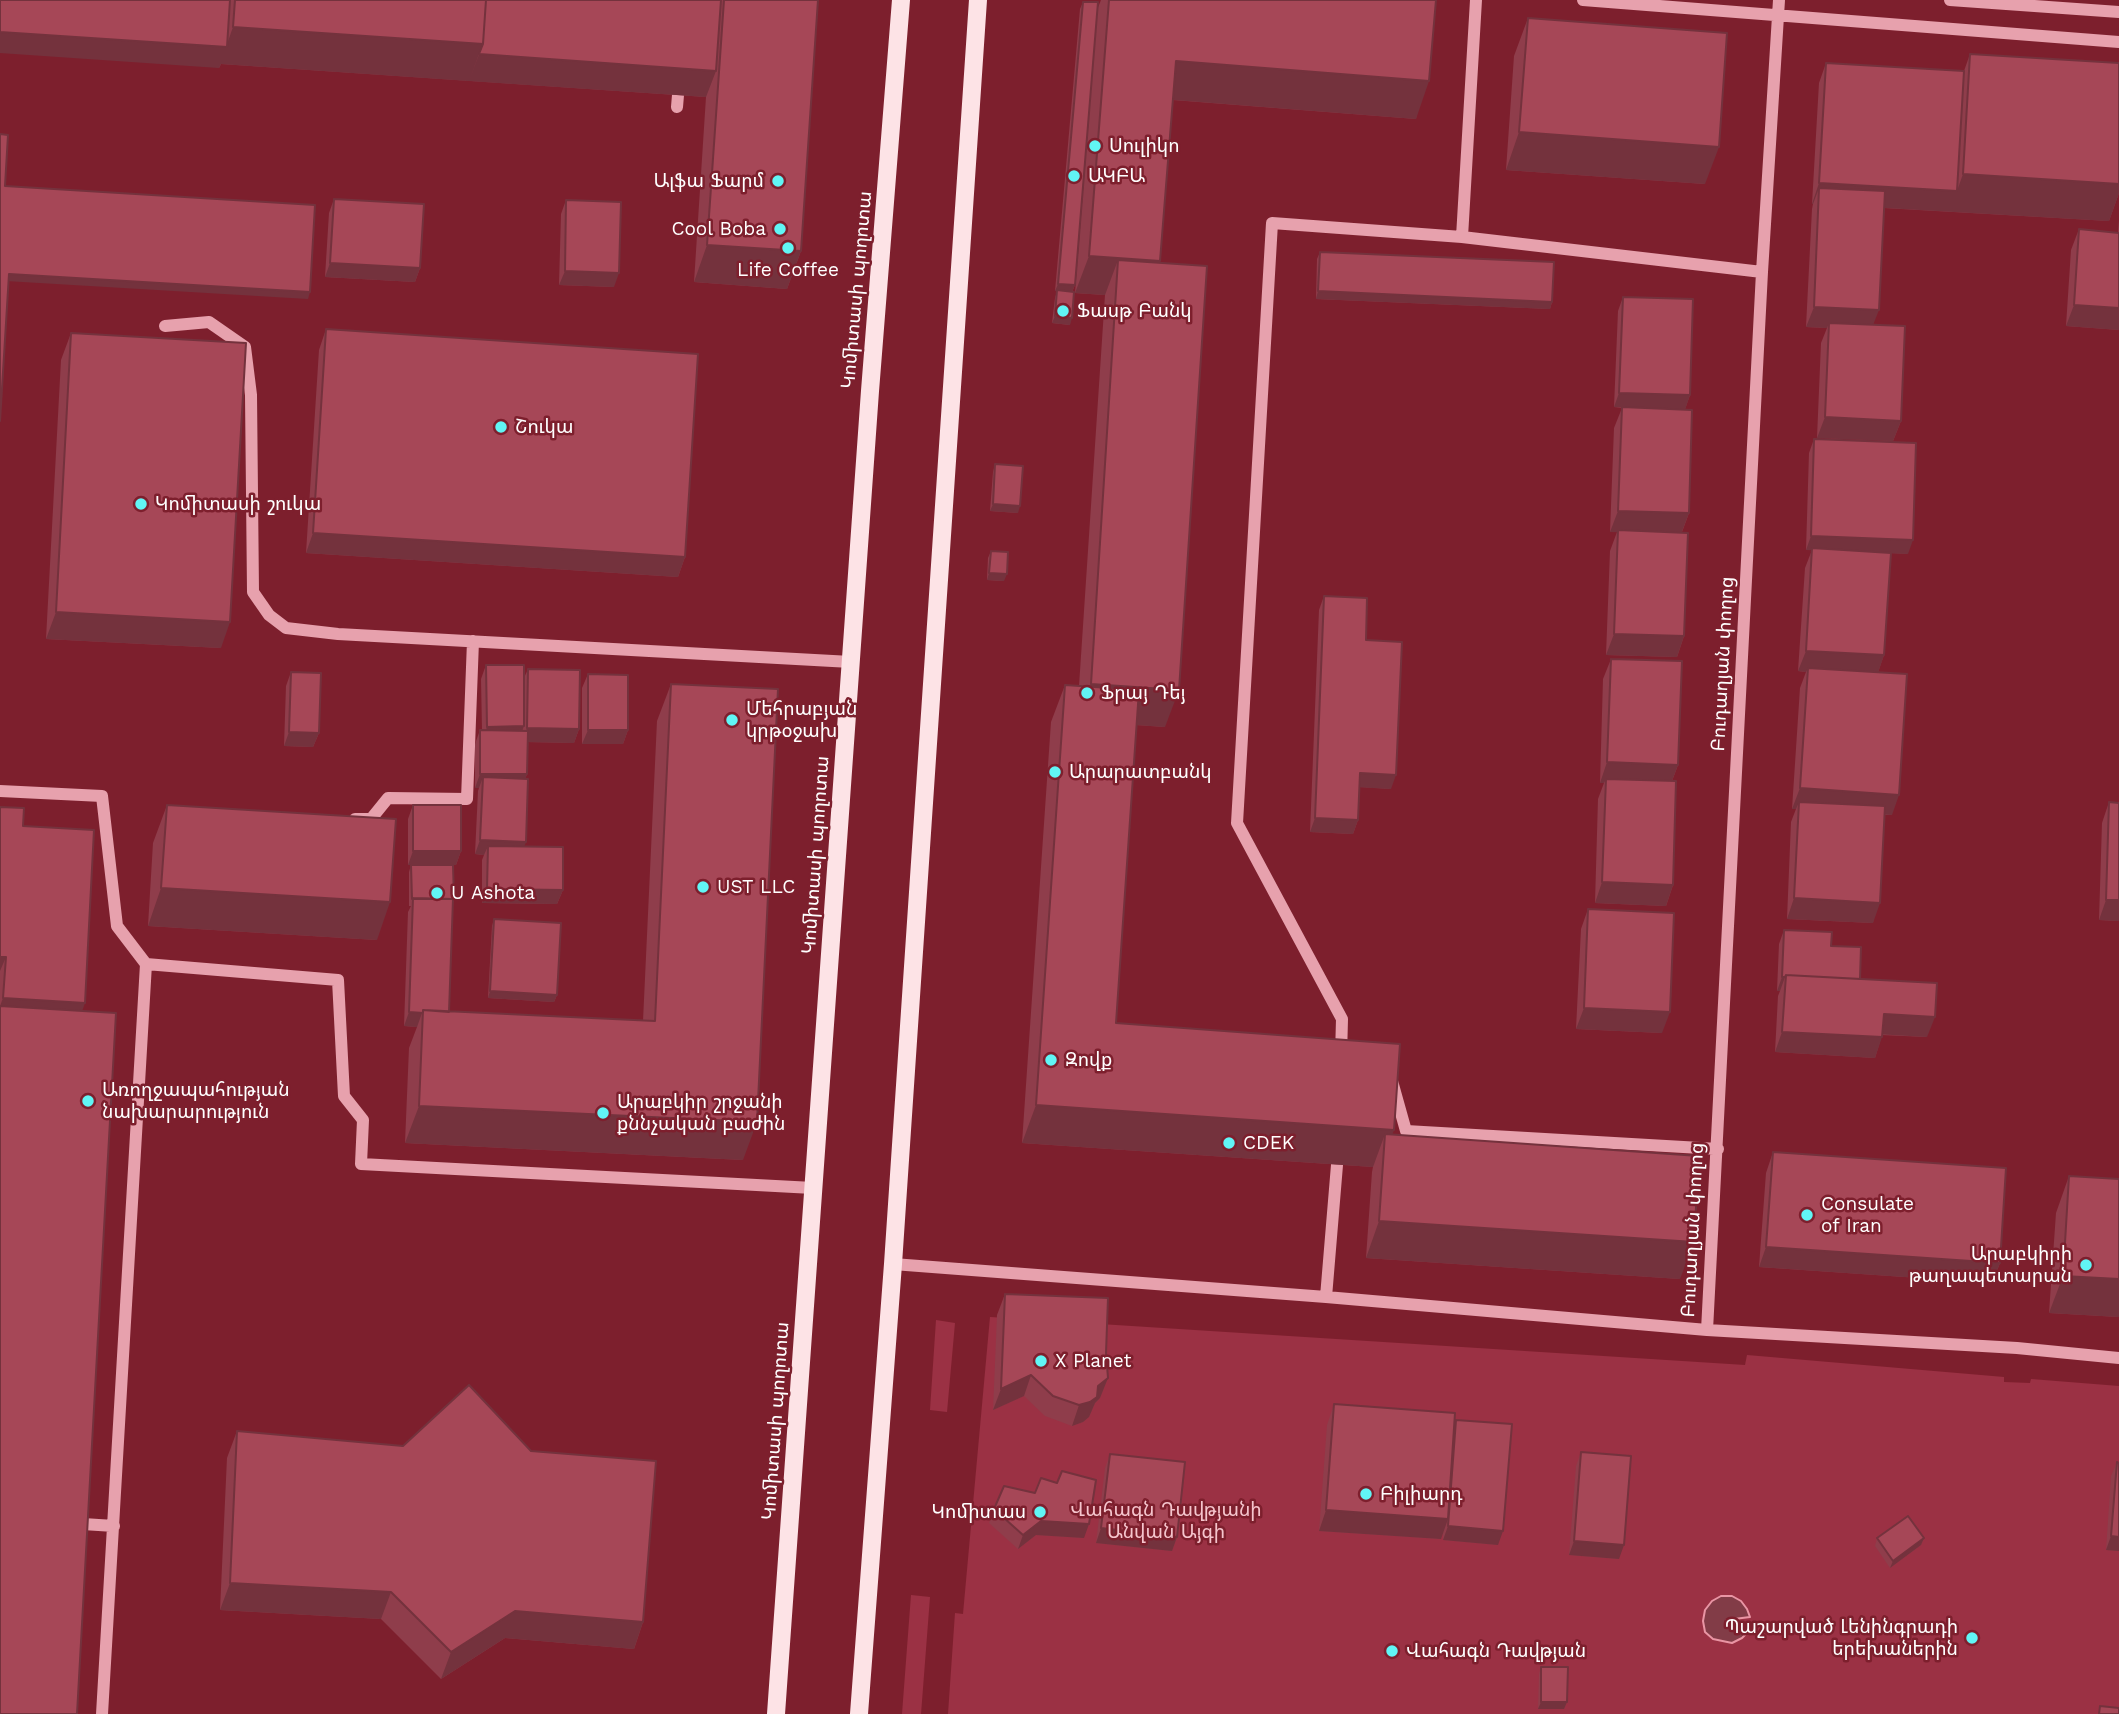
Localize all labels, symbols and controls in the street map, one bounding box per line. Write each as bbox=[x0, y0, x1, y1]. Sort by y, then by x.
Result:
place label: Սուլիկո bbox=[1109, 135, 1180, 157]
marker: Սուլիկո bbox=[1087, 138, 1103, 154]
place label: ԱԿԲԱ bbox=[1088, 165, 1145, 187]
marker: ԱԿԲԱ bbox=[1066, 168, 1082, 184]
place label: Ալֆա Ֆարմ bbox=[654, 170, 764, 192]
marker: Ալֆա Ֆարմ bbox=[770, 173, 786, 189]
street label: Կոմիտասի պողոտա bbox=[837, 190, 877, 390]
place label: Cool Boba bbox=[671, 218, 766, 240]
marker: Cool Boba bbox=[772, 221, 788, 237]
marker: Life Coffee bbox=[780, 240, 796, 256]
place label: Life Coffee bbox=[737, 259, 839, 281]
place label: Ֆասթ Բանկ bbox=[1077, 300, 1192, 322]
marker: Ֆասթ Բանկ bbox=[1055, 303, 1071, 319]
place label: Շուկա bbox=[515, 416, 573, 438]
marker: Շուկա bbox=[493, 419, 509, 435]
place label: Կոմիտասի շուկա bbox=[155, 493, 321, 515]
marker: Կոմիտասի շուկա bbox=[133, 496, 149, 512]
street label: Բուդաղյան փողոց bbox=[1707, 576, 1739, 752]
place label: Ֆրայ Դեյ bbox=[1101, 682, 1186, 704]
marker: Ֆրայ Դեյ bbox=[1079, 685, 1095, 701]
place label: Մեհրաբյան կրթօջախ bbox=[746, 698, 857, 742]
marker: Մեհրաբյան կրթօջախ bbox=[724, 712, 740, 728]
street label: Կոմիտասի պողոտա bbox=[798, 755, 834, 955]
place label: Արարատբանկ bbox=[1069, 761, 1212, 783]
marker: Արարատբանկ bbox=[1047, 764, 1063, 780]
place label: UST LLC bbox=[717, 876, 795, 898]
marker: UST LLC bbox=[695, 879, 711, 895]
place label: U Ashota bbox=[451, 882, 535, 904]
marker: U Ashota bbox=[429, 885, 445, 901]
place label: Զովք bbox=[1065, 1049, 1112, 1071]
marker: Զովք bbox=[1043, 1052, 1059, 1068]
place label: Առողջապահության նախարարություն bbox=[102, 1079, 290, 1123]
place label: Արաբկիր շրջանի քննչական բաժին bbox=[617, 1091, 785, 1135]
marker: Առողջապահության նախարարություն bbox=[80, 1093, 96, 1109]
marker: Արաբկիր շրջանի քննչական բաժին bbox=[595, 1105, 611, 1121]
place label: CDEK bbox=[1243, 1132, 1294, 1154]
marker: CDEK bbox=[1221, 1135, 1237, 1151]
street label: Բուդաղյան փողոց bbox=[1677, 1142, 1709, 1318]
place label: Consulate of Iran bbox=[1821, 1193, 1914, 1237]
marker: Consulate of Iran bbox=[1799, 1207, 1815, 1223]
place label: Արաբկիրի թաղապետարան bbox=[1909, 1243, 2072, 1287]
marker: Արաբկիրի թաղապետարան bbox=[2078, 1257, 2094, 1273]
street label: Կոմիտասի պողոտա bbox=[758, 1321, 794, 1521]
place label: X Planet bbox=[1055, 1350, 1131, 1372]
marker: X Planet bbox=[1033, 1353, 1049, 1369]
place label: Բիլիարդ bbox=[1380, 1483, 1462, 1505]
marker: Բիլիարդ bbox=[1358, 1486, 1374, 1502]
park label: Վահագն Դավթյանի Անվան Այգի bbox=[1070, 1499, 1262, 1543]
place label: Կոմիտաս bbox=[932, 1501, 1026, 1523]
marker: Կոմիտաս bbox=[1032, 1504, 1048, 1520]
place label: Պաշարված Լենինգրադի երեխաներին bbox=[1724, 1616, 1958, 1660]
marker: Պաշարված Լենինգրադի երեխաներին bbox=[1964, 1630, 1980, 1646]
place label: Վահագն Դավթյան bbox=[1406, 1640, 1586, 1662]
marker: Վահագն Դավթյան bbox=[1384, 1643, 1400, 1659]

